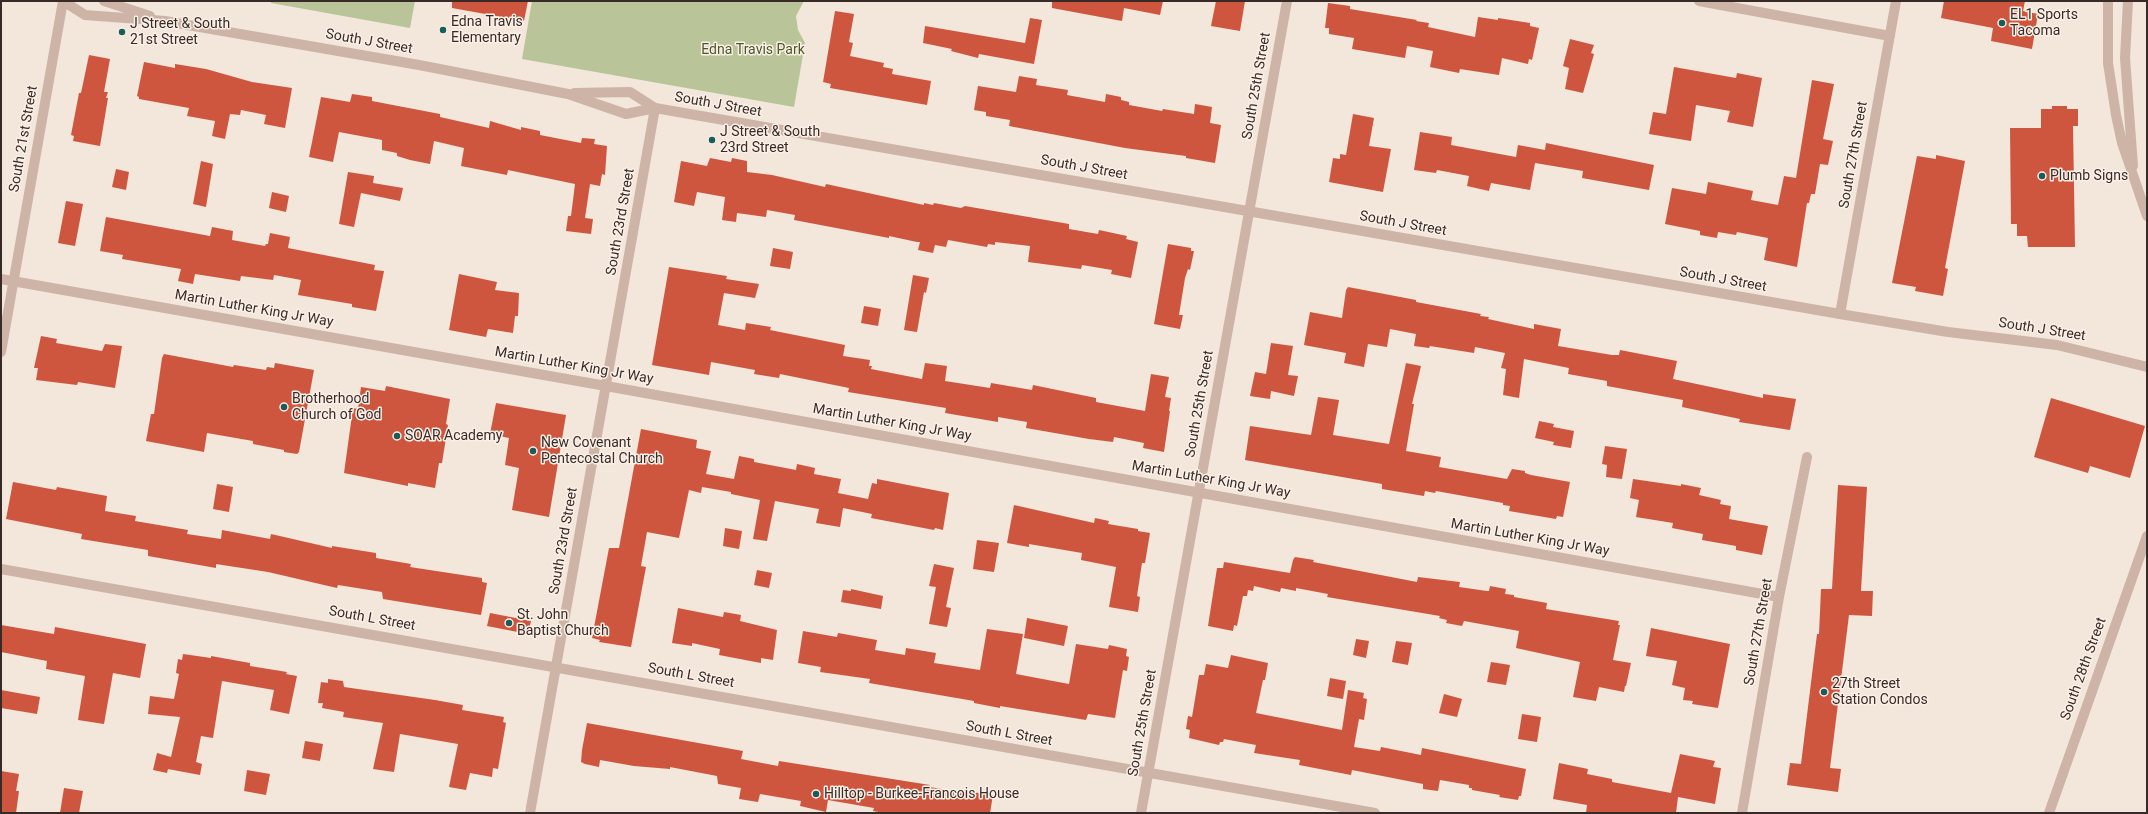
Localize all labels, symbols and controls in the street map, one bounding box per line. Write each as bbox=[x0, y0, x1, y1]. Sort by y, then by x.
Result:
place label: EL1 Sports Tacoma bbox=[2010, 7, 2078, 40]
place label: Edna Travis Elementary bbox=[451, 14, 523, 46]
place label: J Street & South 21st Street bbox=[130, 16, 230, 48]
marker: EL1 Sports Tacoma bbox=[1997, 18, 2007, 28]
marker: Edna Travis Elementary bbox=[438, 25, 448, 35]
street label: South J Street bbox=[324, 26, 414, 58]
marker: J Street & South 21st Street bbox=[117, 27, 127, 37]
street label: South 25th Street bbox=[1239, 31, 1275, 141]
park label: Edna Travis Park bbox=[701, 42, 805, 58]
street label: South 21st Street bbox=[6, 84, 42, 194]
street label: South J Street bbox=[673, 89, 763, 121]
street label: South 27th Street bbox=[1836, 100, 1872, 210]
place label: J Street & South 23rd Street bbox=[720, 124, 820, 156]
marker: J Street & South 23rd Street bbox=[707, 135, 717, 145]
street label: South J Street bbox=[1039, 152, 1129, 184]
street label: South 23rd Street bbox=[603, 167, 639, 277]
place label: Plumb Signs bbox=[2050, 168, 2128, 184]
marker: Plumb Signs bbox=[2037, 171, 2047, 181]
street label: South J Street bbox=[1358, 208, 1448, 240]
street label: South J Street bbox=[1678, 264, 1768, 296]
street label: Martin Luther King Jr Way bbox=[173, 287, 335, 331]
street label: South J Street bbox=[1997, 315, 2087, 345]
street label: Martin Luther King Jr Way bbox=[493, 344, 655, 388]
street label: South 25th Street bbox=[1182, 349, 1218, 459]
place label: Brotherhood Church of God bbox=[292, 391, 381, 424]
street label: Martin Luther King Jr Way bbox=[811, 401, 973, 445]
marker: Brotherhood Church of God bbox=[279, 402, 289, 412]
place label: SOAR Academy bbox=[405, 428, 502, 444]
marker: SOAR Academy bbox=[392, 431, 402, 441]
place label: New Covenant Pentecostal Church bbox=[541, 435, 663, 468]
marker: New Covenant Pentecostal Church bbox=[528, 446, 538, 456]
street label: Martin Luther King Jr Way bbox=[1130, 458, 1292, 502]
street label: South 23rd Street bbox=[546, 486, 582, 596]
street label: Martin Luther King Jr Way bbox=[1449, 516, 1611, 560]
street label: South 27th Street bbox=[1741, 577, 1777, 687]
street label: South L Street bbox=[327, 603, 417, 635]
place label: St. John Baptist Church bbox=[517, 607, 609, 640]
street label: South 28th Street bbox=[2058, 615, 2110, 723]
marker: St. John Baptist Church bbox=[504, 618, 514, 628]
street label: South L Street bbox=[646, 660, 736, 692]
street label: South 25th Street bbox=[1125, 668, 1161, 778]
place label: 27th Street Station Condos bbox=[1832, 676, 1928, 708]
marker: 27th Street Station Condos bbox=[1819, 687, 1829, 697]
street label: South L Street bbox=[964, 718, 1054, 750]
place label: Hilltop - Burkee-Francois House bbox=[824, 786, 1019, 802]
marker: Hilltop - Burkee-Francois House bbox=[811, 789, 821, 799]

